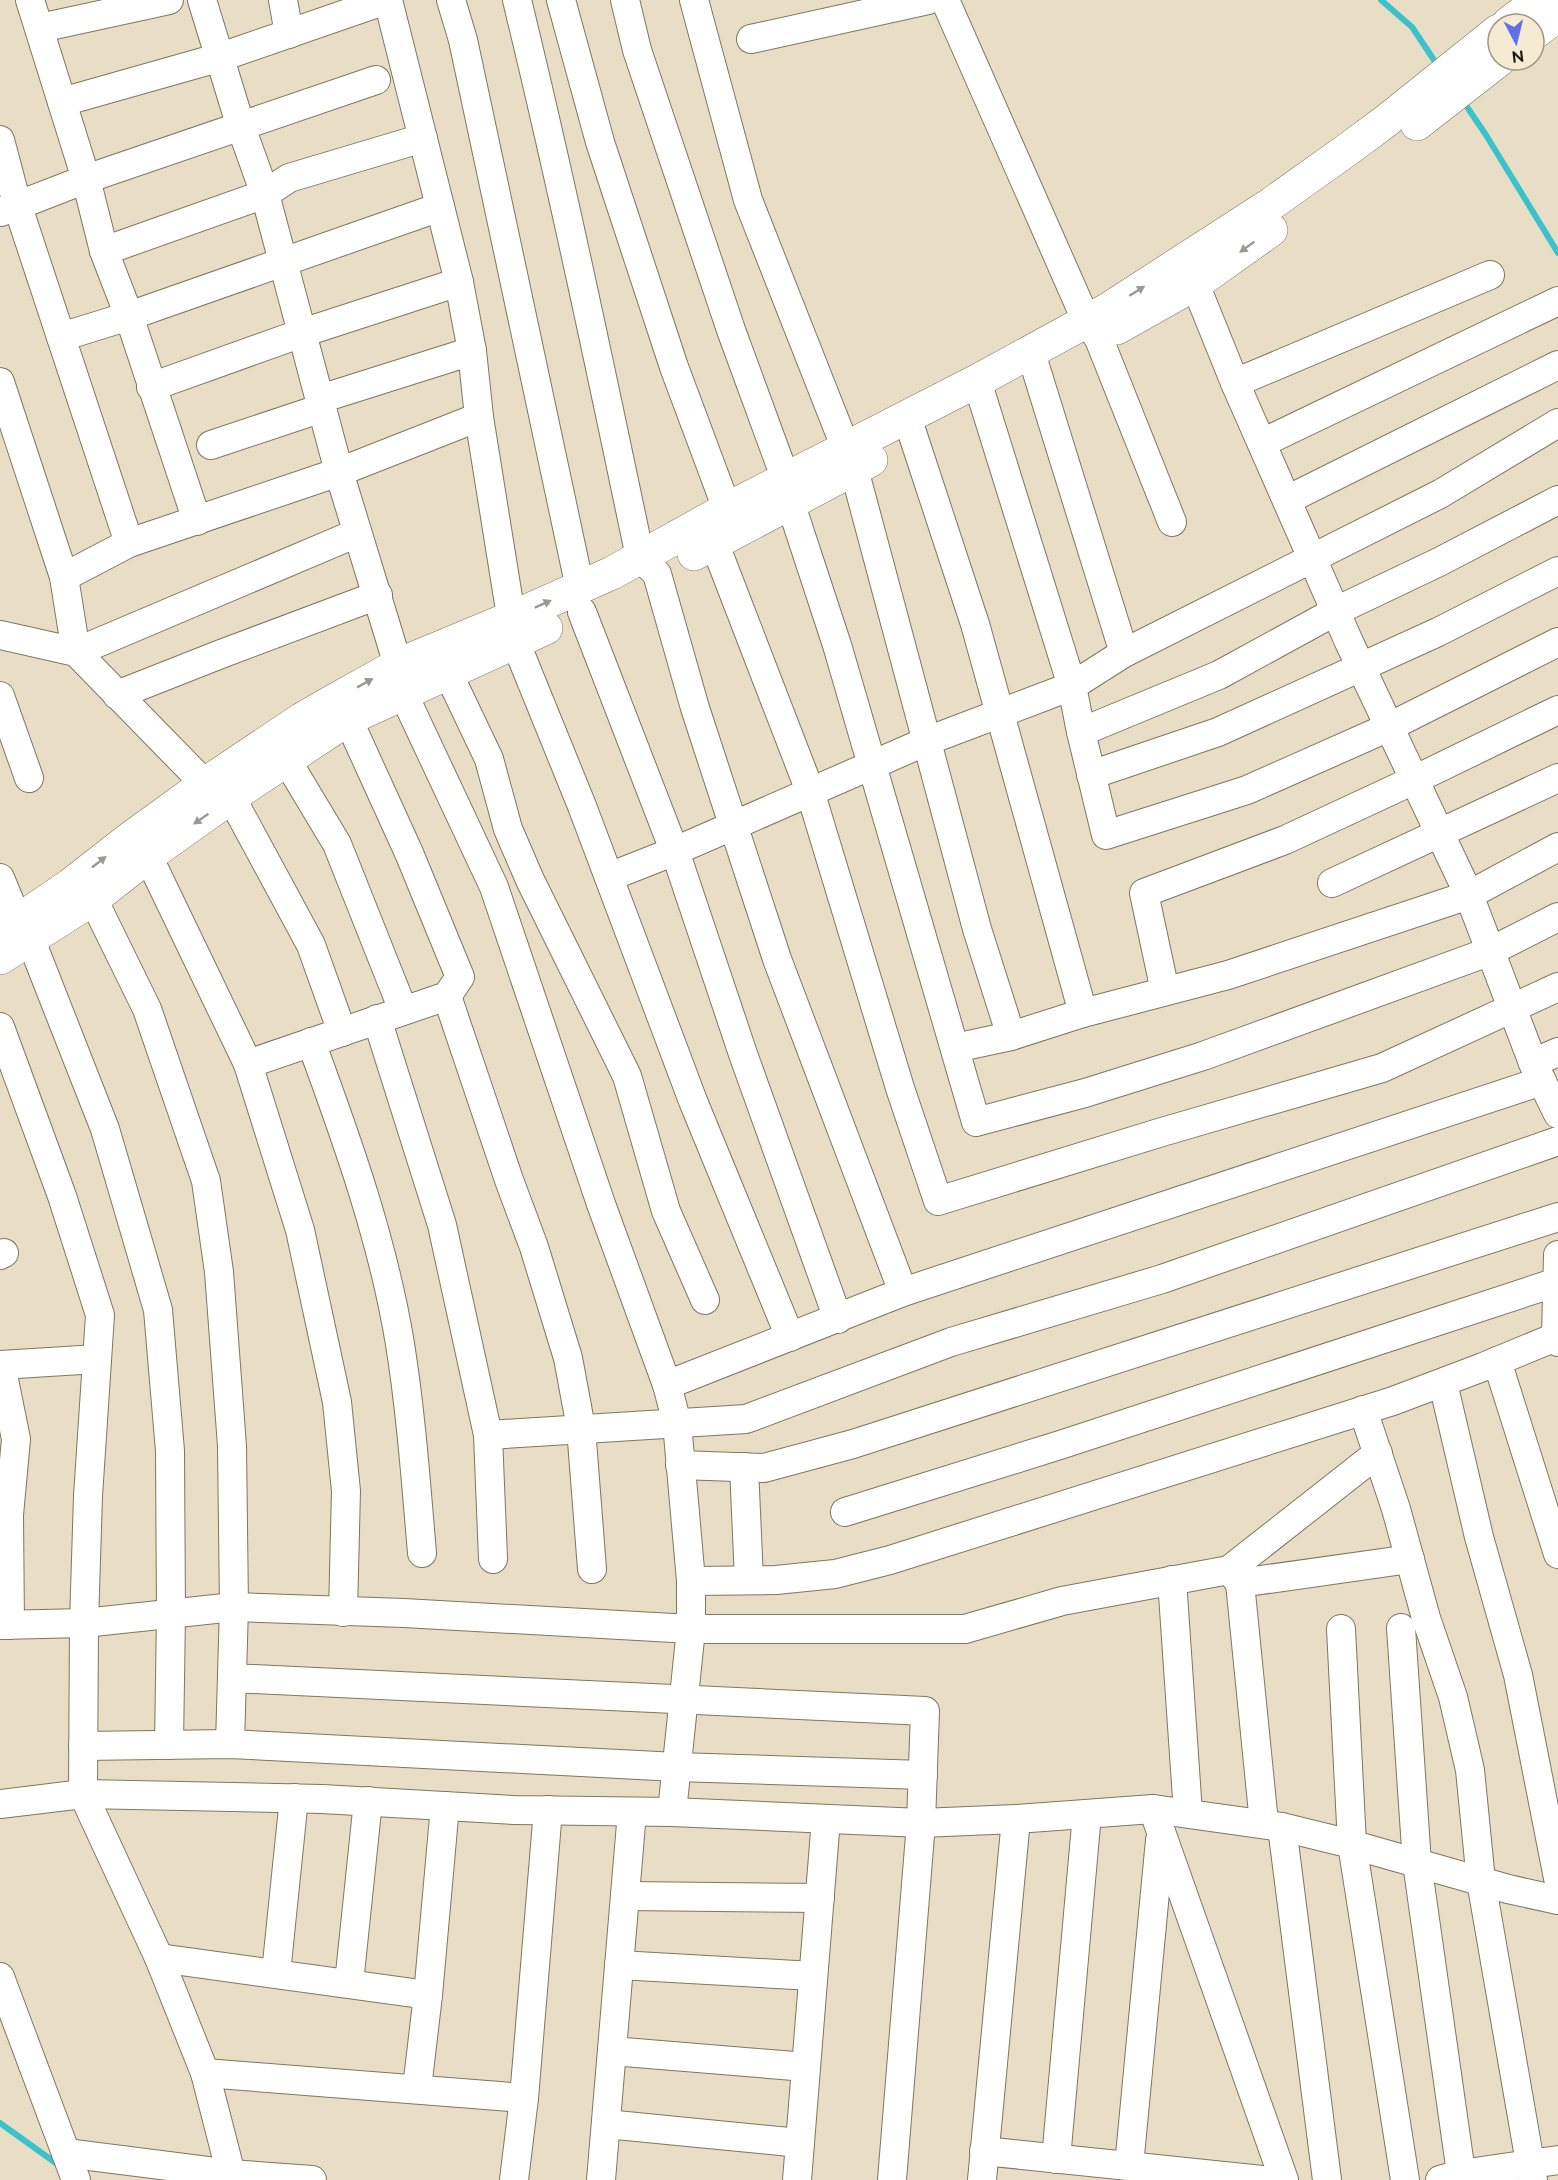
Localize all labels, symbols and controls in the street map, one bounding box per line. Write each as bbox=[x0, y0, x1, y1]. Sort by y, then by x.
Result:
north arrow bbox=[1486, 12, 1546, 72]
text: N bbox=[1511, 46, 1525, 67]
one-way arrow bbox=[1239, 241, 1255, 253]
one-way arrow bbox=[1129, 286, 1145, 297]
one-way arrow bbox=[534, 599, 552, 609]
one-way arrow bbox=[357, 678, 374, 688]
one-way arrow bbox=[193, 813, 209, 824]
one-way arrow bbox=[91, 857, 106, 869]

